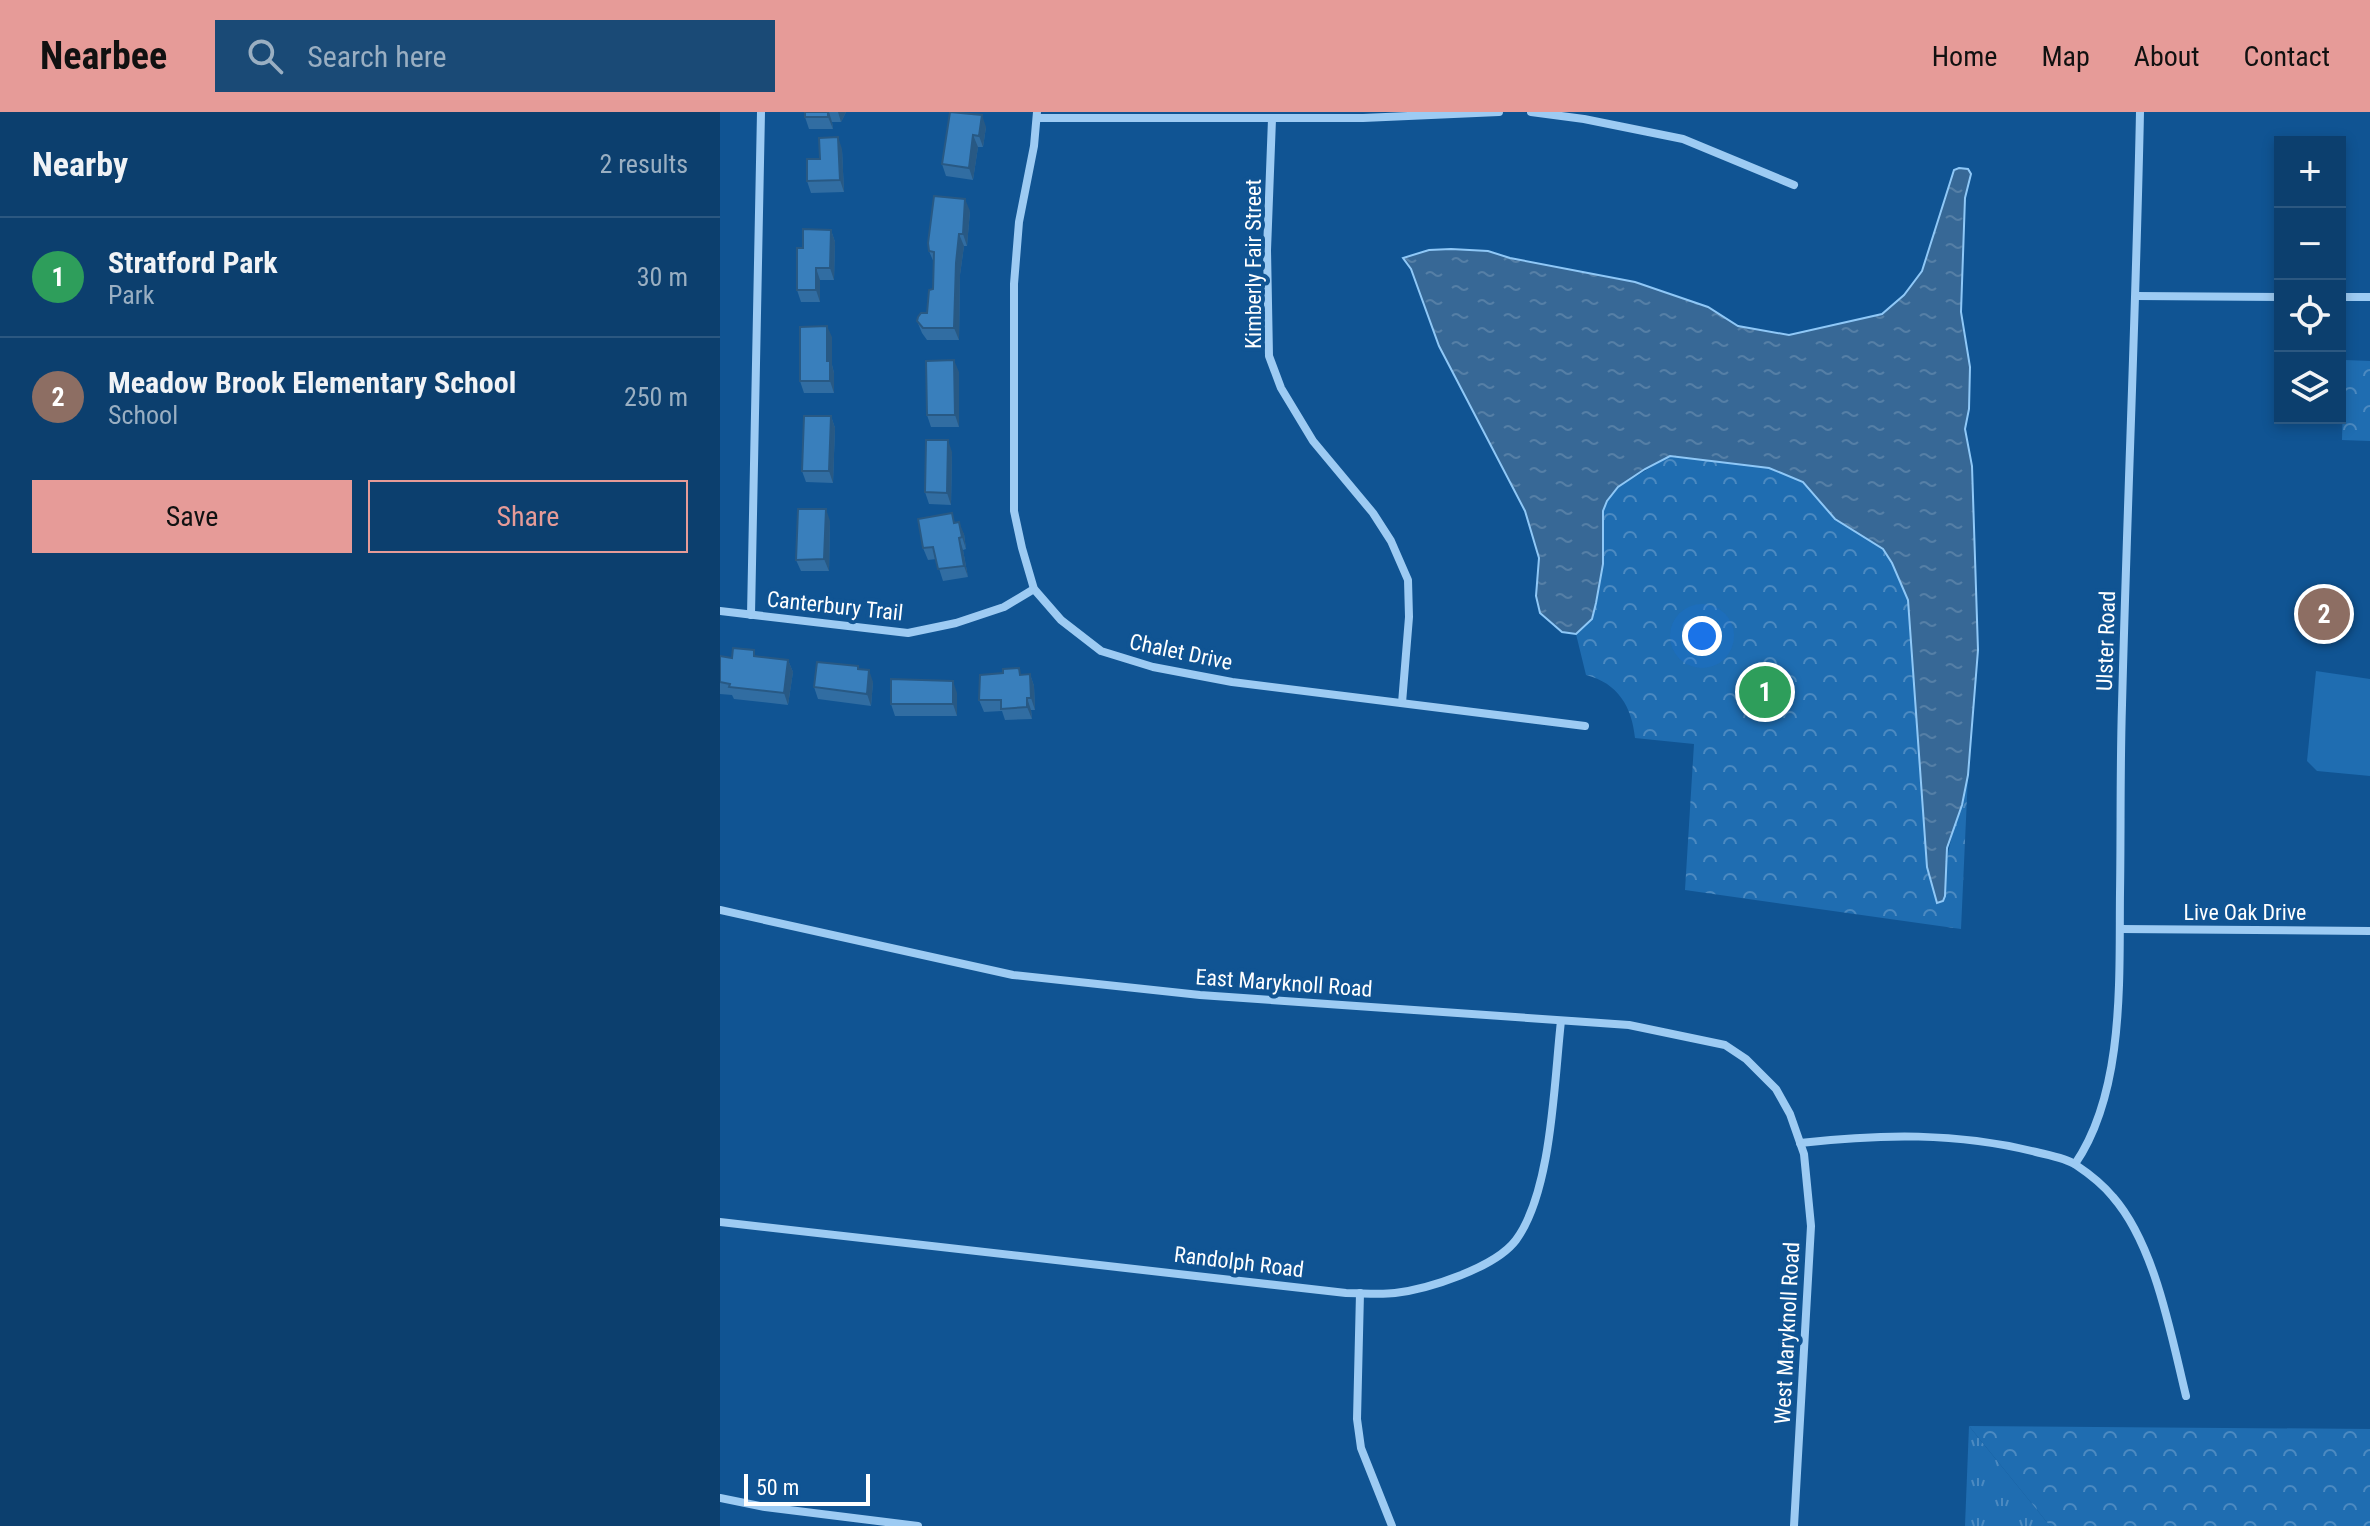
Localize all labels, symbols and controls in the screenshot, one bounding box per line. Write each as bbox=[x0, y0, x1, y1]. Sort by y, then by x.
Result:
search box bbox=[215, 20, 775, 92]
text: Nearbee bbox=[40, 34, 167, 78]
icon: search bbox=[243, 34, 287, 78]
text: Search here bbox=[307, 39, 447, 74]
text: Home bbox=[1932, 40, 1997, 73]
text: Map bbox=[2041, 40, 2090, 73]
text: About bbox=[2134, 40, 2200, 73]
text: Contact bbox=[2244, 40, 2330, 73]
map controls bbox=[2274, 136, 2346, 424]
button: + bbox=[2274, 136, 2346, 208]
text: Nearby bbox=[32, 144, 128, 184]
text: 2 results bbox=[599, 149, 688, 179]
street label: Kimberly Fair Street bbox=[1241, 179, 1266, 349]
button: − bbox=[2274, 208, 2346, 280]
text: Stratford Park bbox=[108, 245, 278, 280]
text: 1 bbox=[51, 262, 65, 292]
text: 30 m bbox=[637, 262, 688, 292]
text: Park bbox=[108, 280, 154, 310]
button: locate bbox=[2274, 280, 2346, 352]
button: layers bbox=[2274, 352, 2346, 424]
text: Meadow Brook Elementary School bbox=[108, 365, 516, 400]
text: 2 bbox=[51, 382, 65, 412]
text: 250 m bbox=[624, 382, 688, 412]
text: School bbox=[108, 400, 178, 430]
button: Save bbox=[32, 480, 352, 553]
button: Share bbox=[368, 480, 688, 553]
pin: 2 bbox=[2298, 584, 2350, 644]
street label: Canterbury Trail bbox=[766, 586, 904, 626]
street label: Ulster Road bbox=[2092, 591, 2120, 691]
your location bbox=[1682, 616, 1722, 656]
street label: Chalet Drive bbox=[1127, 629, 1235, 675]
pin: 1 bbox=[1739, 662, 1791, 722]
street label: Live Oak Drive bbox=[2184, 900, 2306, 925]
street label: East Maryknoll Road bbox=[1195, 964, 1373, 1002]
street label: West Maryknoll Road bbox=[1770, 1241, 1804, 1425]
street label: Randolph Road bbox=[1173, 1242, 1305, 1282]
scale bar bbox=[744, 1470, 870, 1506]
text: 50 m bbox=[756, 1475, 799, 1500]

